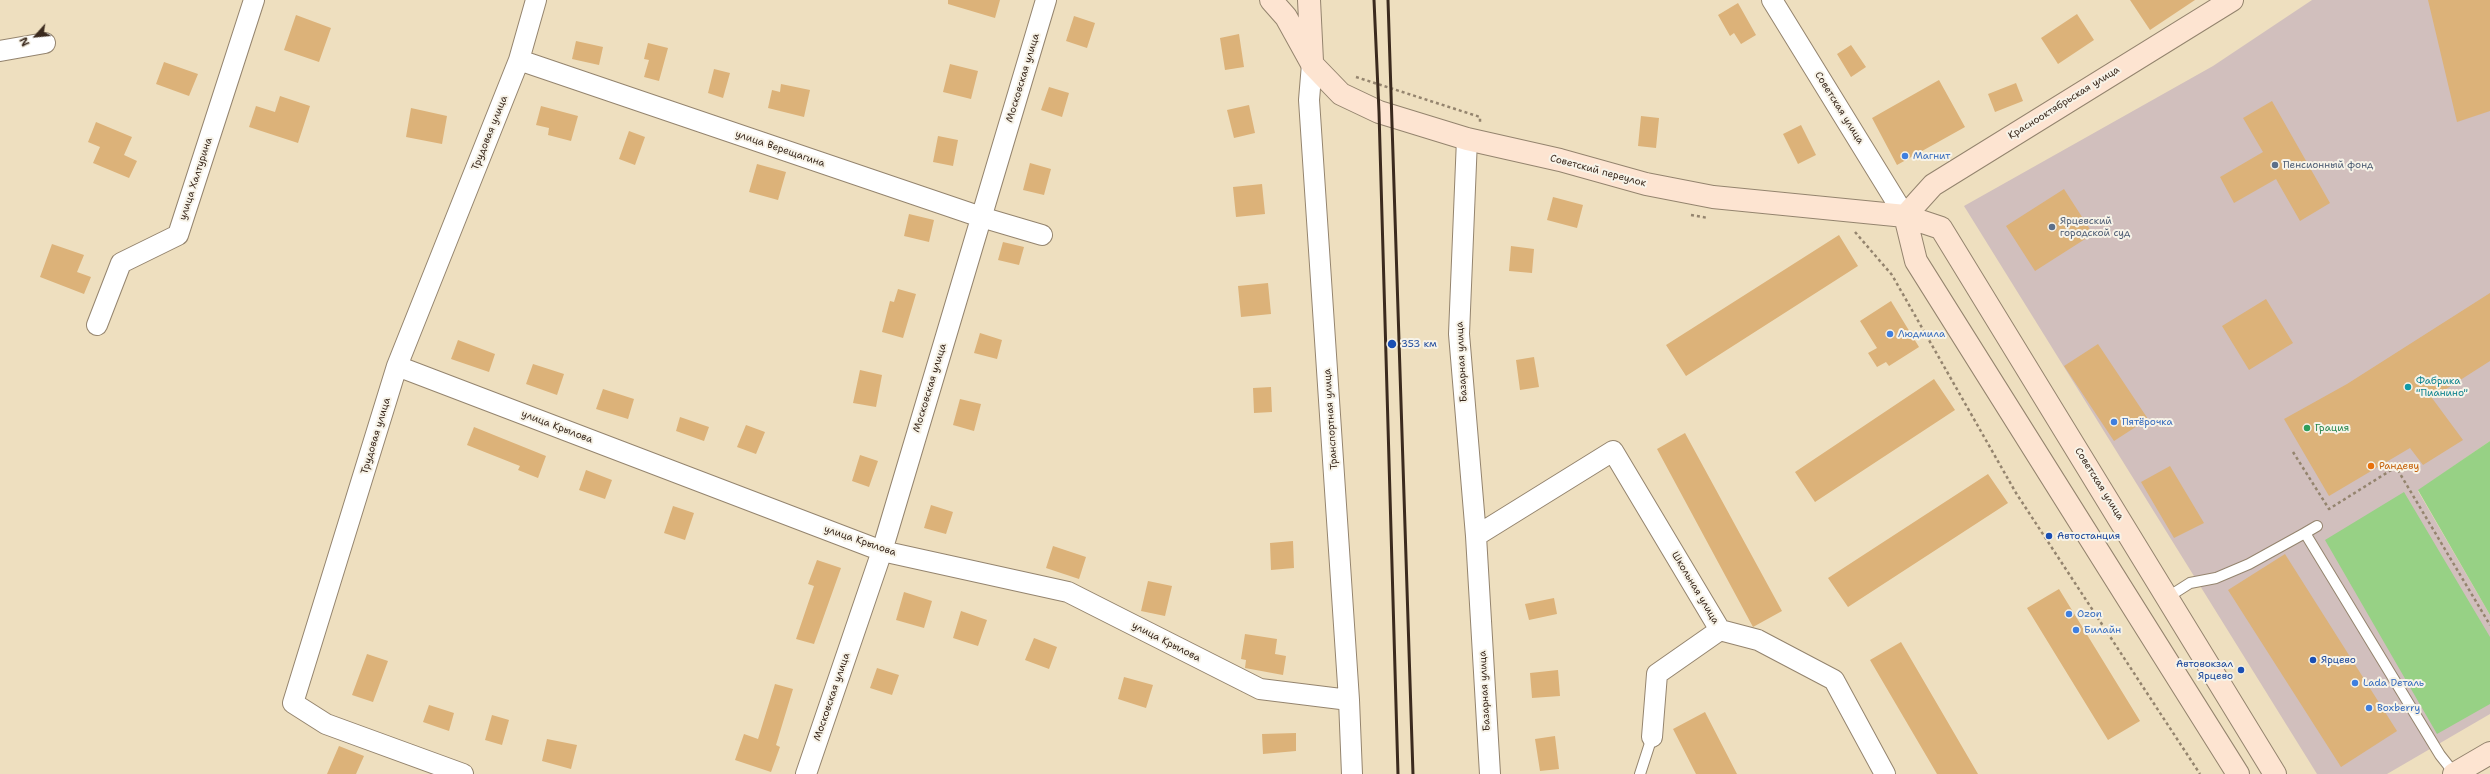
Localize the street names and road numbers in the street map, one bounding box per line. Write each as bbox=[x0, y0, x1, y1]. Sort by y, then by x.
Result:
street label: Московская улица bbox=[1004, 32, 1042, 124]
street label: Краснооктябрьская улица bbox=[2006, 64, 2122, 142]
street label: Советская улица bbox=[1812, 70, 1866, 146]
street label: Трудовая улица bbox=[470, 94, 510, 172]
street label: улица Верещагина bbox=[734, 128, 826, 170]
street label: улица Халтурина bbox=[177, 136, 215, 222]
street label: Советский переулок bbox=[1549, 152, 1647, 190]
street label: Базарная улица bbox=[1454, 321, 1470, 403]
street label: Московская улица bbox=[911, 342, 949, 434]
street label: Транспортная улица bbox=[1321, 368, 1341, 470]
street label: Трудовая улица bbox=[359, 396, 393, 476]
street label: улица Крылова bbox=[520, 408, 594, 446]
street label: Советская улица bbox=[2072, 446, 2126, 522]
street label: улица Крылова bbox=[822, 523, 898, 559]
street label: Школьная улица bbox=[1669, 550, 1721, 626]
street label: улица Крылова bbox=[1130, 619, 1202, 665]
street label: Базарная улица bbox=[1477, 650, 1493, 732]
street label: Московская улица bbox=[811, 651, 853, 743]

